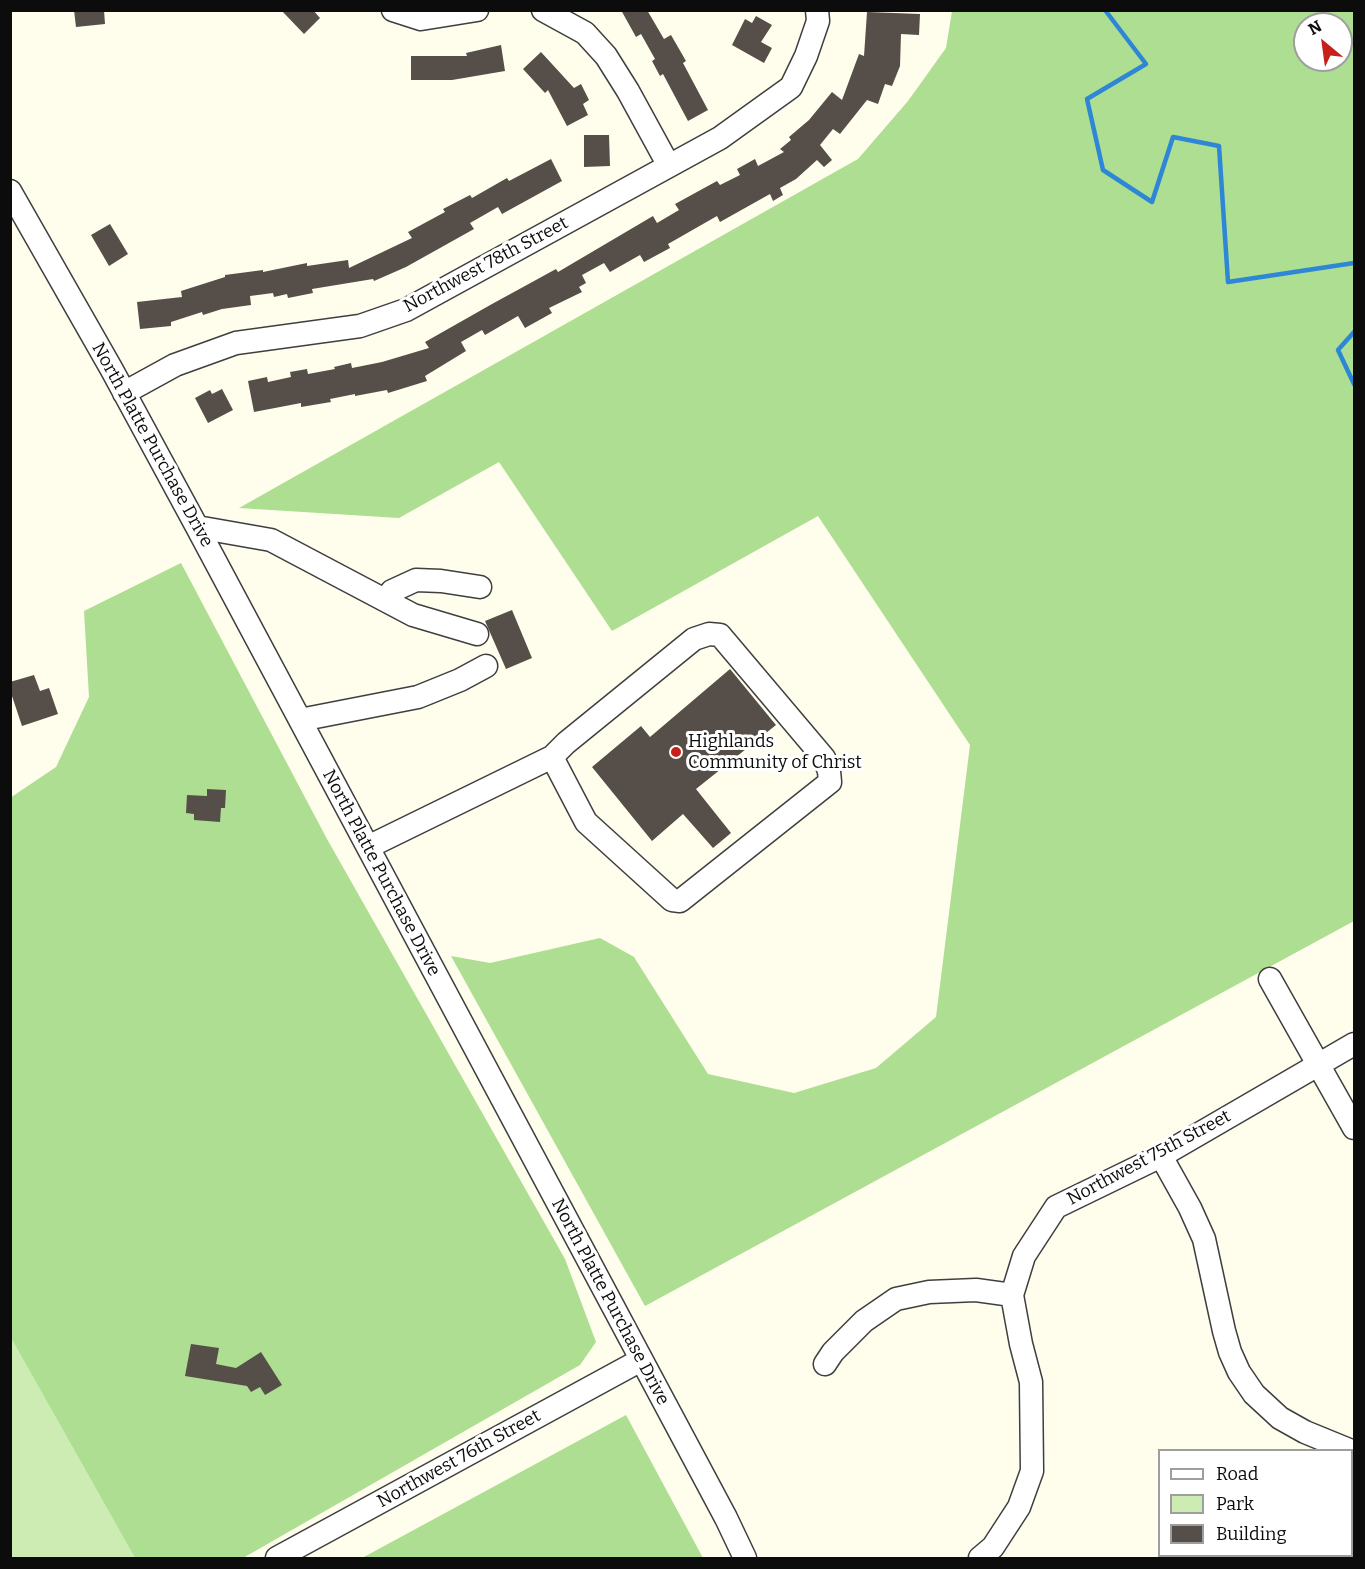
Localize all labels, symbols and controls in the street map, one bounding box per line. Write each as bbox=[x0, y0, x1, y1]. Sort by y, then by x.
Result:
north arrow bbox=[1293, 12, 1353, 72]
text: N bbox=[1305, 16, 1325, 39]
street label: Northwest 78th Street bbox=[400, 212, 572, 318]
street label: North Platte Purchase Drive bbox=[87, 339, 217, 551]
place label: Highlands Community of Christ bbox=[688, 731, 862, 774]
marker: Highlands Community of Christ bbox=[669, 745, 683, 759]
street label: North Platte Purchase Drive bbox=[317, 766, 445, 980]
street label: Northwest 75th Street bbox=[1063, 1106, 1235, 1210]
street label: North Platte Purchase Drive bbox=[546, 1195, 674, 1409]
street label: Northwest 76th Street bbox=[374, 1405, 544, 1513]
legend bbox=[1158, 1449, 1353, 1557]
text: Road bbox=[1216, 1463, 1258, 1485]
text: Park bbox=[1216, 1493, 1254, 1515]
text: Building bbox=[1216, 1523, 1287, 1545]

